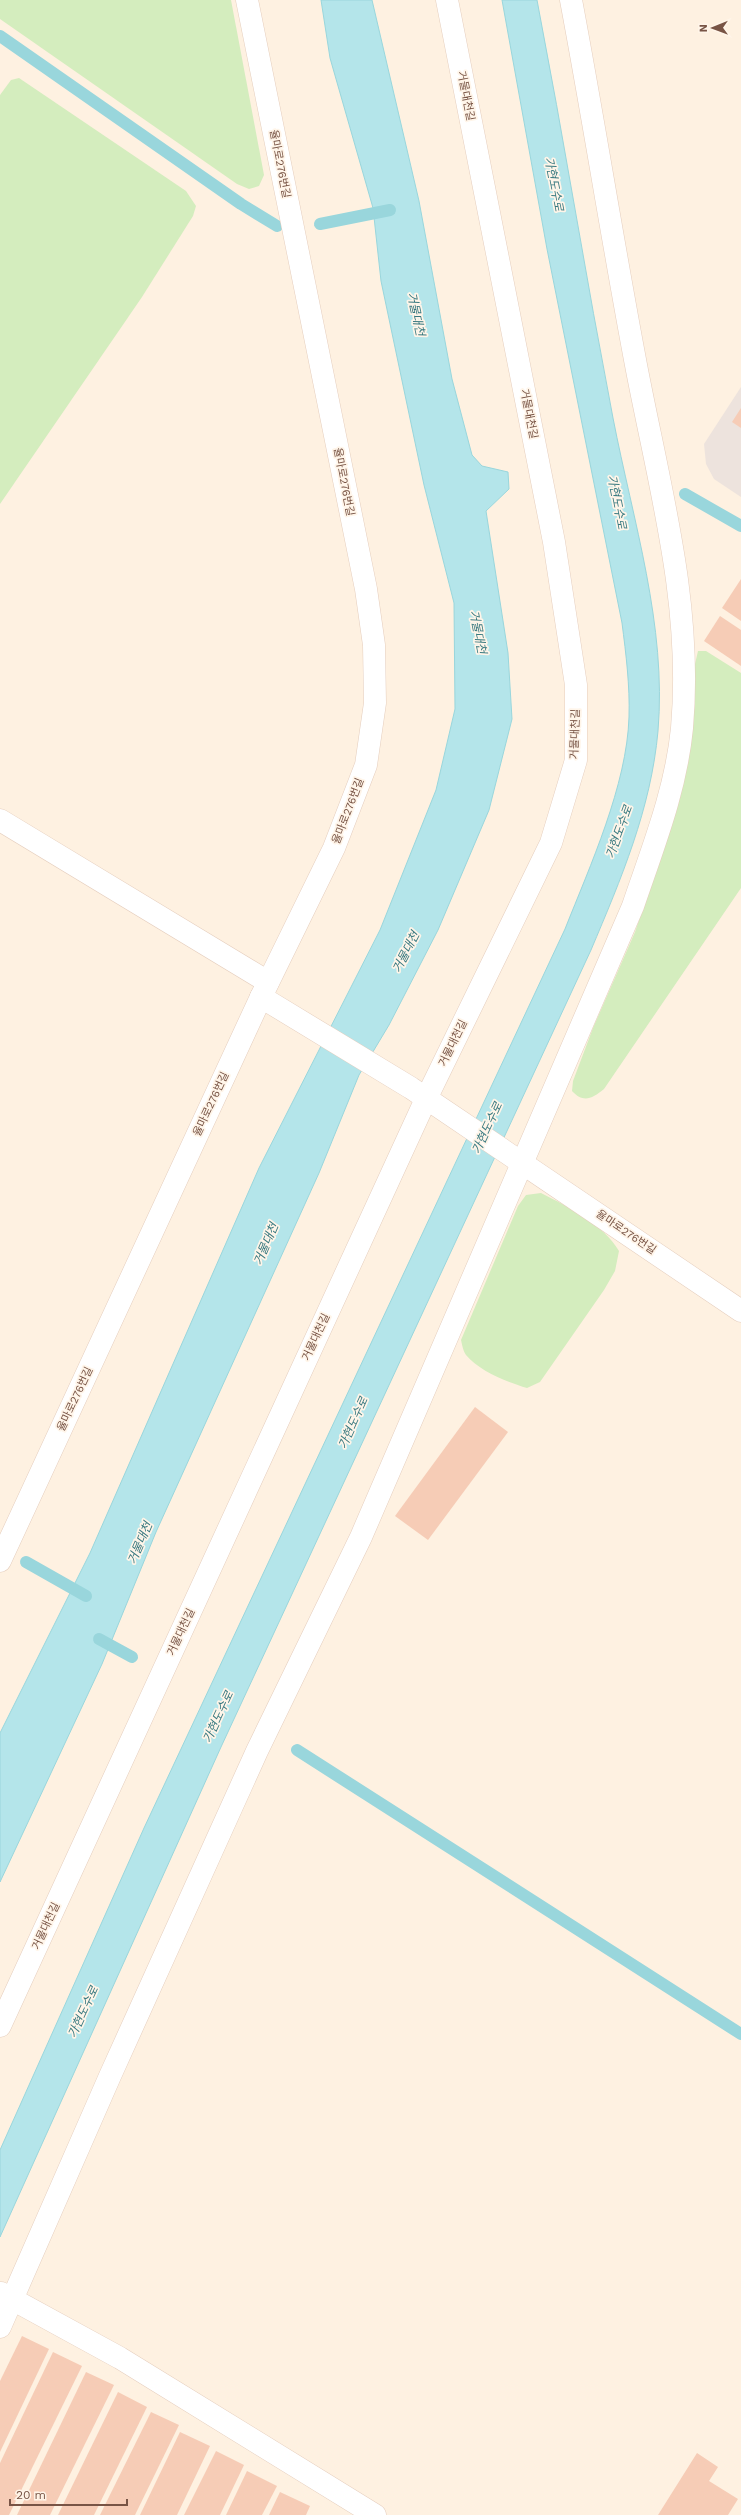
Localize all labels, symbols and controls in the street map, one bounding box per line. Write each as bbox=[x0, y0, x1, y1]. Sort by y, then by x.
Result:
north arrow bbox=[693, 8, 733, 48]
text: N bbox=[697, 24, 710, 32]
street label: 거물대천길 bbox=[455, 70, 477, 122]
street label: 율마로276번길 bbox=[267, 129, 293, 199]
water label: 가현도수로 bbox=[542, 156, 566, 213]
water label: 거물대천 bbox=[405, 291, 428, 339]
street label: 거물대천길 bbox=[518, 388, 540, 440]
street label: 율마로276번길 bbox=[331, 447, 357, 517]
water label: 가현도수로 bbox=[605, 474, 629, 531]
water label: 거물대천 bbox=[467, 609, 489, 657]
street label: 거물대천길 bbox=[568, 708, 582, 760]
street label: 율마로276번길 bbox=[329, 776, 367, 846]
water label: 가현도수로 bbox=[603, 803, 635, 860]
water label: 거물대천 bbox=[390, 927, 423, 975]
street label: 거물대천길 bbox=[436, 1017, 470, 1069]
street label: 율마로276번길 bbox=[190, 1070, 232, 1138]
water label: 가현도수로 bbox=[469, 1099, 505, 1156]
street label: 율마로276번길 bbox=[594, 1207, 658, 1257]
water label: 거물대천 bbox=[251, 1219, 282, 1267]
street label: 거물대천길 bbox=[299, 1311, 333, 1363]
street label: 율마로276번길 bbox=[54, 1365, 96, 1433]
water label: 가현도수로 bbox=[335, 1394, 371, 1451]
water label: 거물대천 bbox=[125, 1518, 156, 1566]
street label: 거물대천길 bbox=[164, 1606, 198, 1658]
water label: 가현도수로 bbox=[200, 1688, 236, 1745]
street label: 거물대천길 bbox=[29, 1900, 63, 1952]
water label: 가현도수로 bbox=[65, 1983, 101, 2040]
scale bar bbox=[10, 2481, 127, 2507]
text: 20 m bbox=[16, 2488, 46, 2502]

